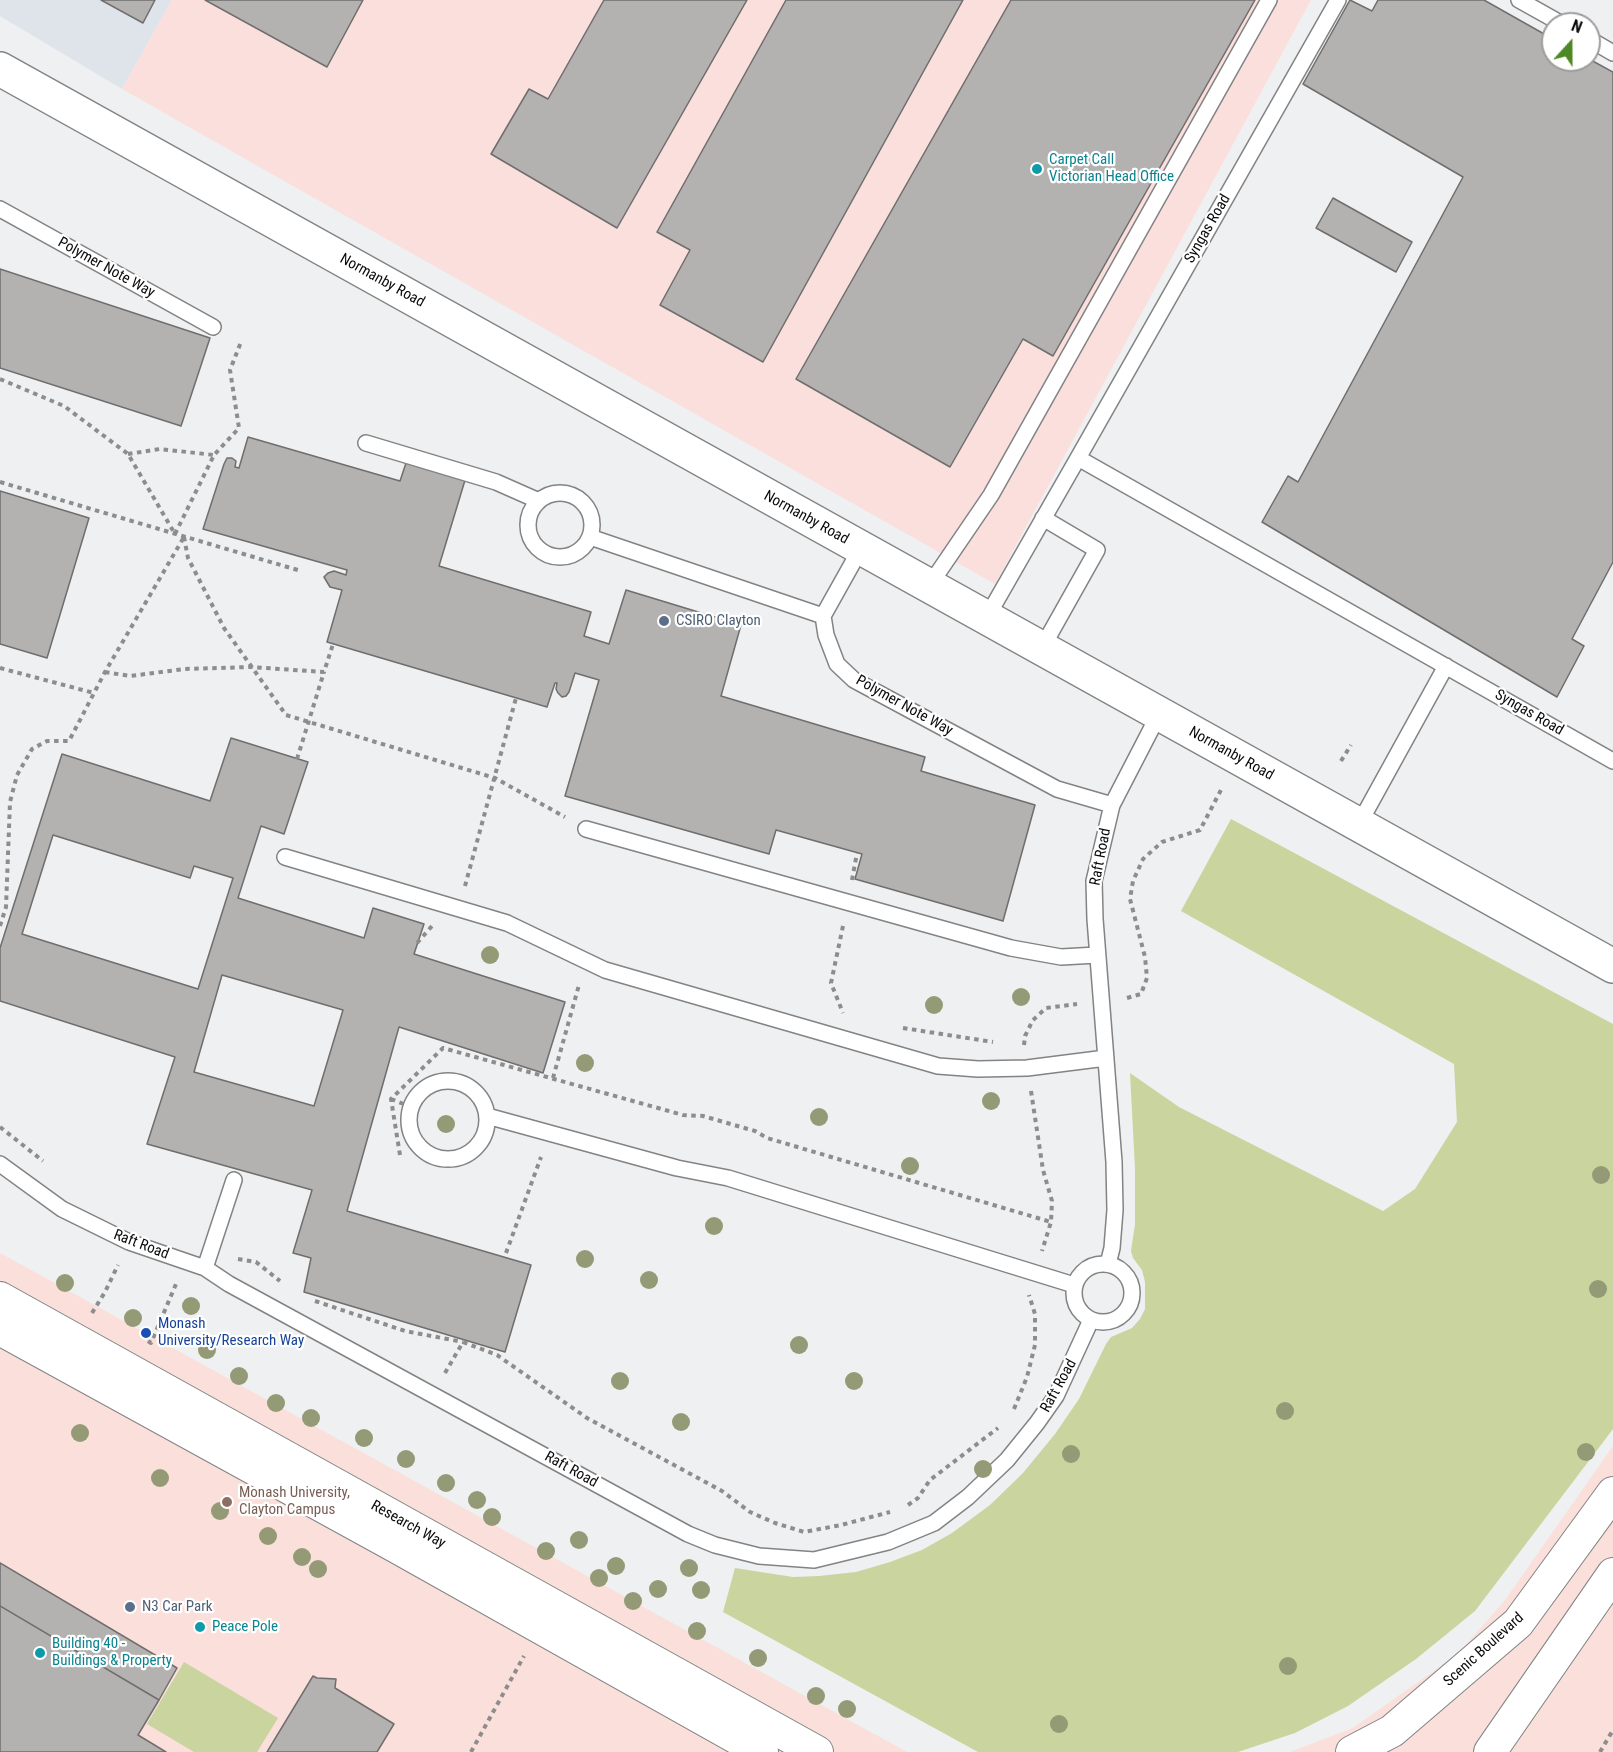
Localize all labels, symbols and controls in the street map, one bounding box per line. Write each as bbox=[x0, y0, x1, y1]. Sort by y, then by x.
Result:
north arrow bbox=[1541, 12, 1601, 72]
text: N bbox=[1569, 16, 1585, 37]
place label: Carpet Call Victorian Head Office bbox=[1049, 151, 1174, 186]
marker: Carpet Call Victorian Head Office bbox=[1030, 162, 1044, 176]
street label: Syngas Road bbox=[1181, 191, 1235, 267]
street label: Polymer Note Way bbox=[54, 234, 158, 302]
street label: Normanby Road bbox=[336, 250, 428, 312]
street label: Normanby Road bbox=[760, 487, 852, 549]
place label: CSIRO Clayton bbox=[676, 612, 761, 630]
marker: CSIRO Clayton bbox=[657, 614, 671, 628]
street label: Polymer Note Way bbox=[852, 672, 956, 740]
street label: Syngas Road bbox=[1491, 686, 1567, 740]
street label: Normanby Road bbox=[1185, 723, 1277, 785]
street label: Raft Road bbox=[1087, 827, 1115, 887]
street label: Raft Road bbox=[111, 1226, 171, 1264]
place label: Monash University/Research Way bbox=[158, 1315, 304, 1350]
marker: Monash University/Research Way bbox=[139, 1326, 153, 1340]
street label: Raft Road bbox=[1037, 1356, 1081, 1416]
street label: Raft Road bbox=[541, 1448, 601, 1492]
place label: Monash University, Clayton Campus bbox=[239, 1484, 350, 1519]
marker: Monash University, Clayton Campus bbox=[220, 1495, 234, 1509]
street label: Research Way bbox=[368, 1497, 448, 1553]
place label: N3 Car Park bbox=[142, 1598, 213, 1616]
marker: N3 Car Park bbox=[123, 1600, 137, 1614]
street label: Scenic Boulevard bbox=[1440, 1609, 1528, 1691]
place label: Peace Pole bbox=[212, 1618, 278, 1636]
marker: Peace Pole bbox=[193, 1620, 207, 1634]
place label: Building 40 - Buildings & Property bbox=[52, 1635, 172, 1670]
marker: Building 40 - Buildings & Property bbox=[33, 1646, 47, 1660]

